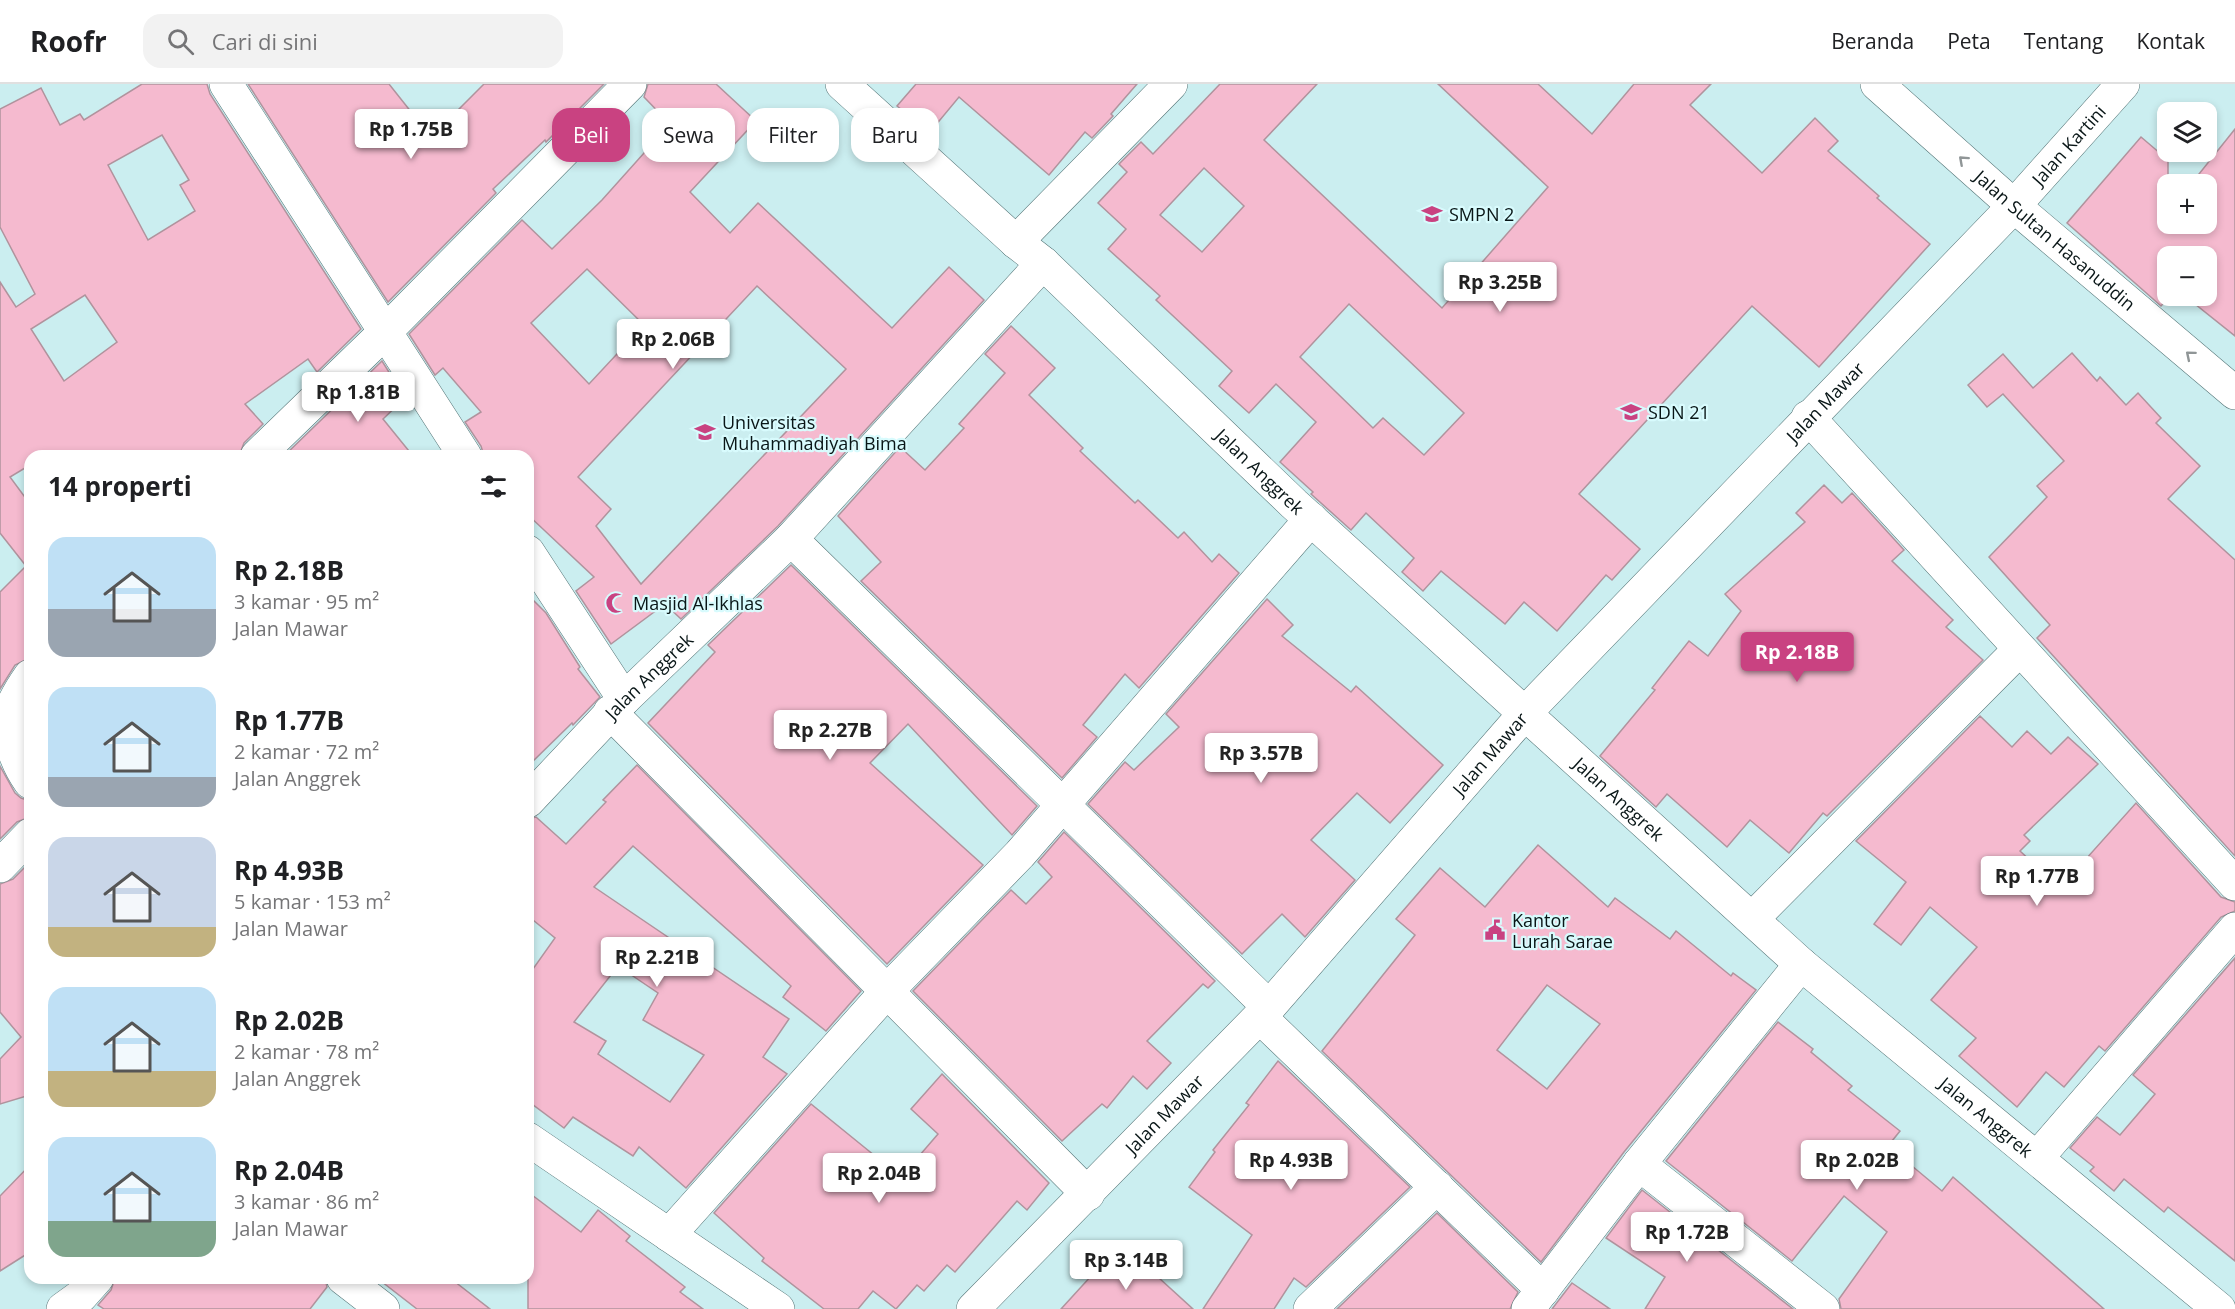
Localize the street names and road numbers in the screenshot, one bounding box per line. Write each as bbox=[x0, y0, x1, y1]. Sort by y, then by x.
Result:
street label: Jalan Kartini bbox=[2025, 100, 2111, 192]
street label: Jalan Sultan Hasanuddin bbox=[1968, 163, 2141, 316]
street label: Jalan Mawar bbox=[1779, 356, 1870, 449]
street label: Jalan Anggrek bbox=[1209, 422, 1310, 520]
street label: Jalan Anggrek bbox=[598, 627, 698, 726]
street label: Jalan Mawar bbox=[1446, 706, 1533, 802]
street label: Jalan Anggrek bbox=[1567, 750, 1670, 846]
street label: Jalan Mawar bbox=[1118, 1069, 1209, 1161]
street label: Jalan Anggrek bbox=[1933, 1070, 2038, 1163]

